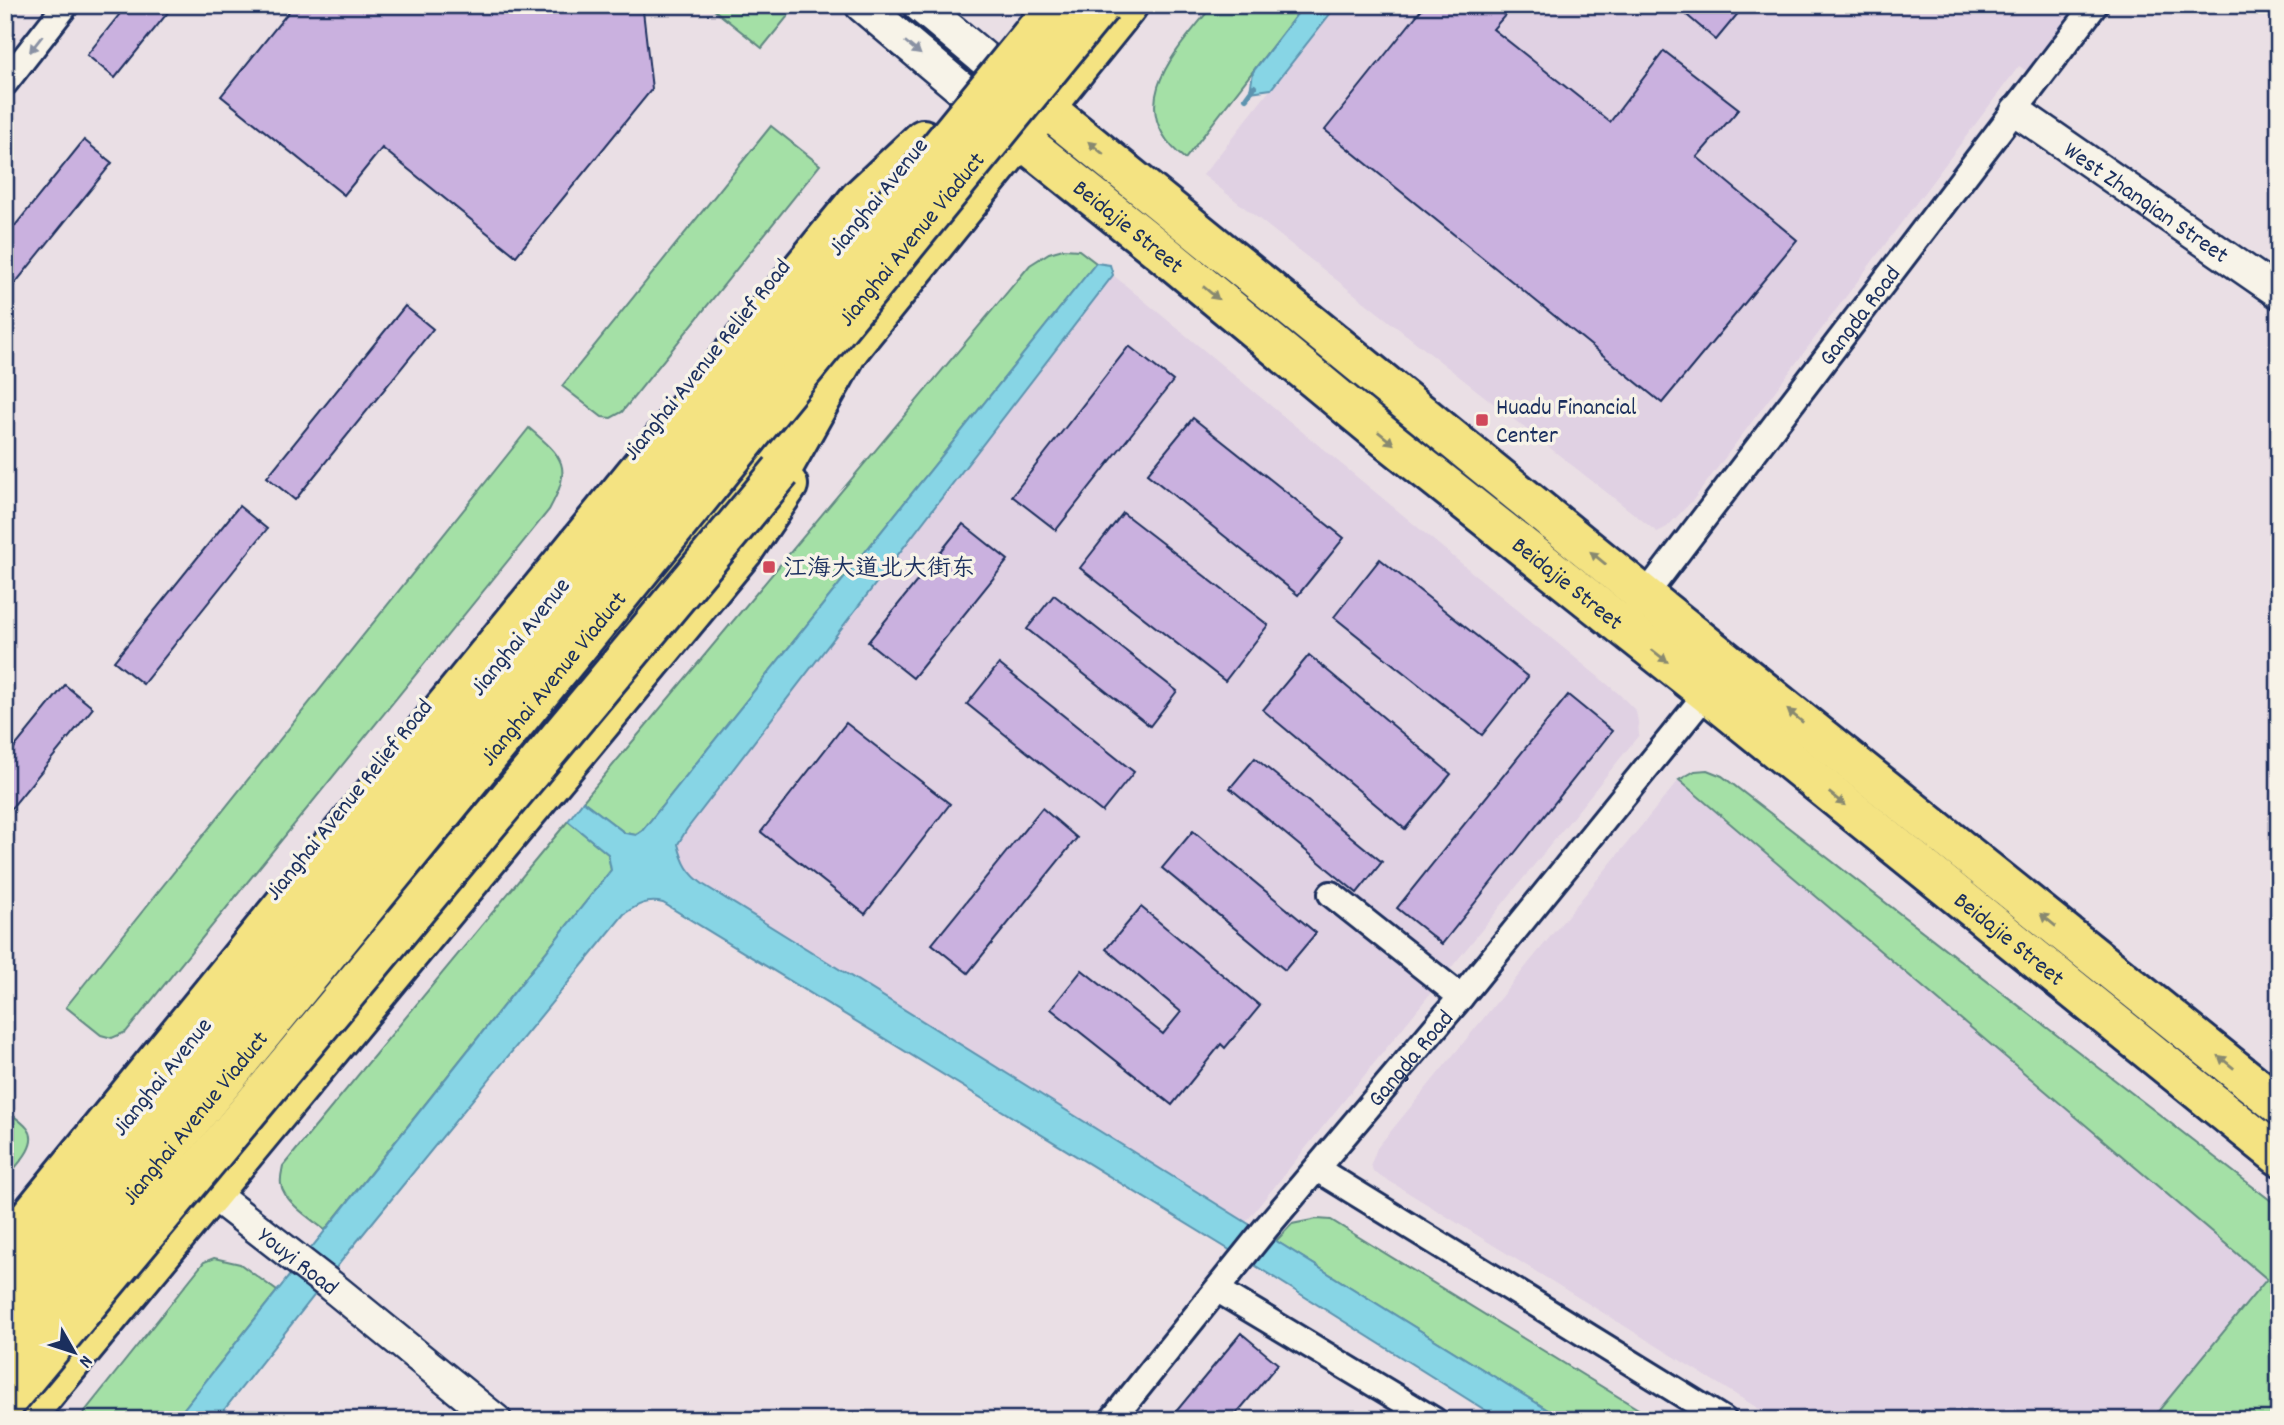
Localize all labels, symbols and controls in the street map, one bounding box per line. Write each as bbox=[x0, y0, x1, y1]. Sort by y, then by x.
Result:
one-way arrow bbox=[28, 35, 43, 53]
one-way arrow bbox=[904, 40, 921, 55]
street label: Jianghai Avenue bbox=[821, 131, 938, 264]
street label: West Zhanqian Street bbox=[2056, 135, 2235, 273]
one-way arrow bbox=[1088, 141, 1105, 156]
street label: Jianghai Avenue Viaduct bbox=[831, 145, 995, 335]
street label: Beidajie Street bbox=[1064, 173, 1190, 283]
street label: Jianghai Avenue Relief Road bbox=[616, 253, 801, 469]
street label: Gangda Road bbox=[1812, 260, 1910, 374]
one-way arrow bbox=[1202, 285, 1219, 300]
place label: Huadu Financial Center bbox=[1496, 392, 1637, 454]
marker: Huadu Financial Center bbox=[1474, 412, 1490, 428]
one-way arrow bbox=[1376, 431, 1394, 446]
street label: Beidajie Street bbox=[1503, 530, 1629, 640]
one-way arrow bbox=[1590, 551, 1607, 566]
place label: 江海大道北大街东 bbox=[783, 553, 975, 587]
marker: 江海大道北大街东 bbox=[761, 559, 777, 575]
street label: Jianghai Avenue bbox=[463, 571, 580, 704]
street label: Jianghai Avenue Viaduct bbox=[473, 585, 636, 774]
one-way arrow bbox=[1651, 648, 1669, 662]
street label: Jianghai Avenue Relief Road bbox=[258, 693, 443, 909]
one-way arrow bbox=[1786, 708, 1804, 723]
one-way arrow bbox=[1828, 791, 1846, 806]
street label: Beidajie Street bbox=[1945, 885, 2071, 996]
one-way arrow bbox=[2040, 912, 2058, 927]
street label: Gangda Road bbox=[1361, 1004, 1463, 1116]
street label: Jianghai Avenue bbox=[105, 1011, 222, 1144]
street label: Jianghai Avenue Viaduct bbox=[115, 1024, 278, 1214]
one-way arrow bbox=[2217, 1055, 2235, 1070]
street label: Youyi Road bbox=[249, 1221, 345, 1305]
north arrow bbox=[38, 1316, 108, 1386]
text: N bbox=[71, 1348, 98, 1373]

